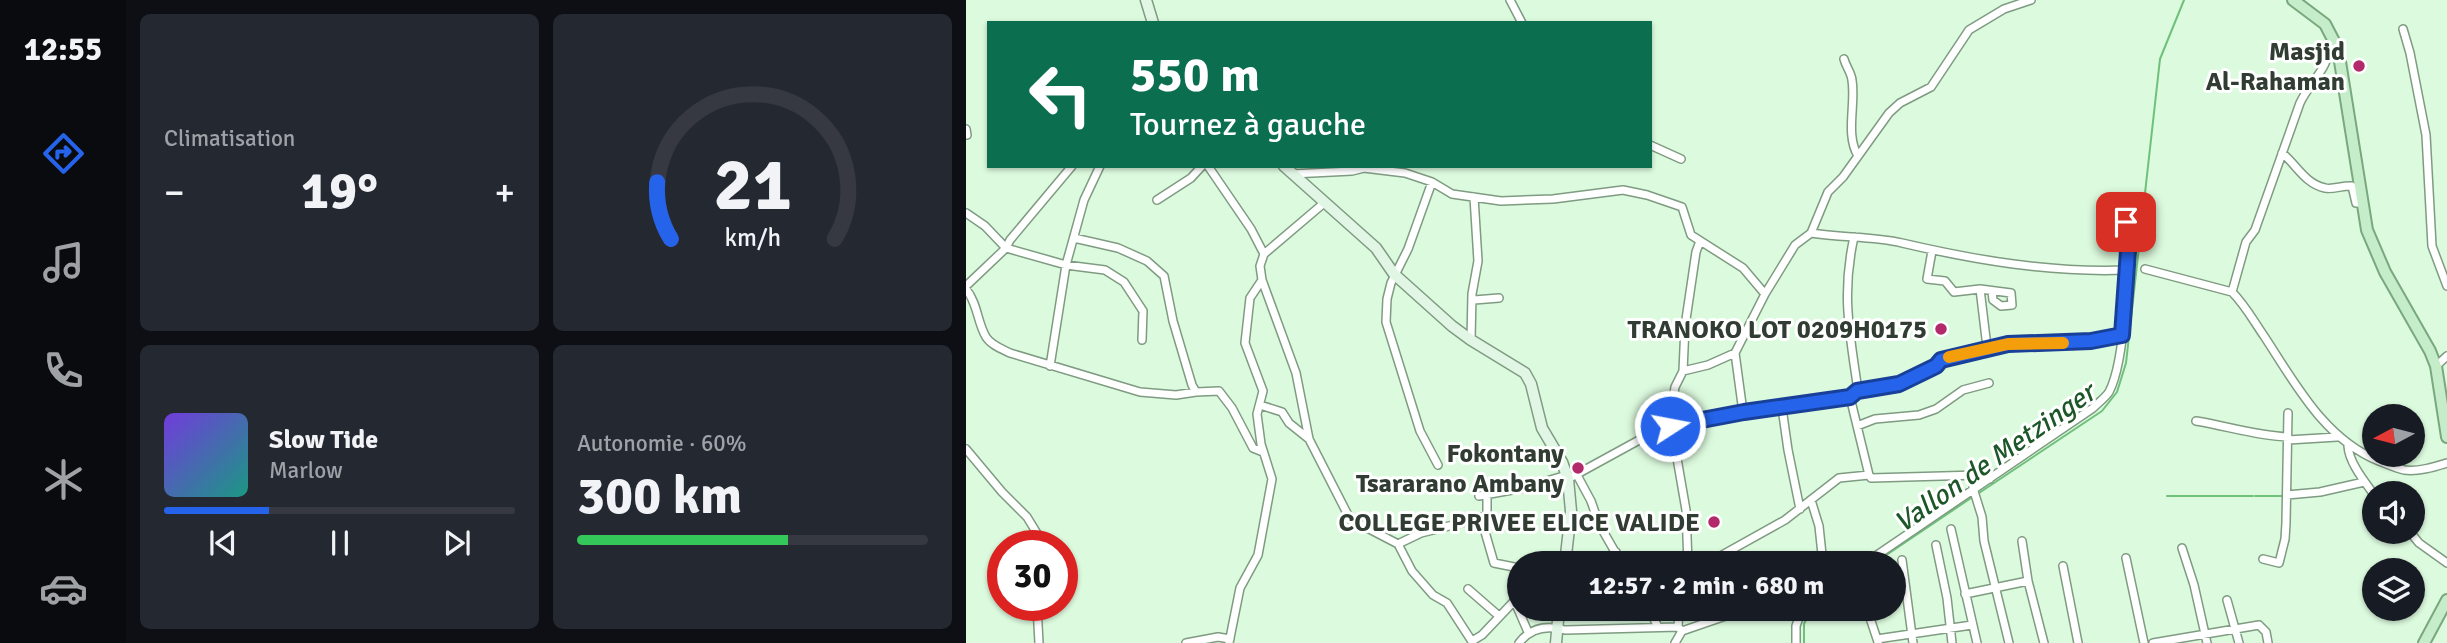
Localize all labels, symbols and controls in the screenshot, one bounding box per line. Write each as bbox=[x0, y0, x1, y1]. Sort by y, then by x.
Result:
text: 12:55 bbox=[24, 30, 102, 69]
place label: Masjid Al-Rahaman bbox=[2206, 36, 2345, 98]
text: 550 m bbox=[1130, 45, 1260, 105]
icon: left bbox=[1015, 49, 1106, 140]
marker: Masjid Al-Rahaman bbox=[2351, 58, 2367, 74]
text: Tournez à gauche bbox=[1130, 105, 1366, 144]
text: Climatisation bbox=[164, 124, 295, 153]
icon: directions bbox=[39, 129, 88, 178]
text: 21 bbox=[713, 141, 792, 230]
text: 19° bbox=[301, 159, 378, 223]
text: − bbox=[164, 169, 185, 216]
text: + bbox=[494, 169, 515, 216]
pin bbox=[2096, 192, 2156, 252]
icon: arrive bbox=[2107, 203, 2145, 241]
text: km/h bbox=[724, 221, 781, 252]
icon: music bbox=[39, 238, 88, 287]
place label: TRANOKO LOT 0209H0175 bbox=[1627, 314, 1927, 346]
marker: TRANOKO LOT 0209H0175 bbox=[1933, 321, 1949, 337]
icon: phone bbox=[39, 346, 88, 395]
water label: Vallon de Metzinger bbox=[1888, 374, 2105, 540]
position arrow bbox=[1633, 389, 1707, 463]
north arrow bbox=[2362, 404, 2426, 467]
map controls bbox=[2362, 404, 2425, 621]
text: Slow Tide bbox=[269, 424, 378, 456]
text: Autonomie · 60% bbox=[577, 429, 747, 458]
place label: Fokontany Tsararano Ambany bbox=[1356, 438, 1564, 500]
icon: climate bbox=[39, 455, 88, 504]
text: Marlow bbox=[269, 456, 343, 485]
marker: Fokontany Tsararano Ambany bbox=[1570, 460, 1586, 476]
text: 300 km bbox=[577, 464, 742, 528]
button: sound bbox=[2362, 481, 2425, 544]
place label: COLLEGE PRIVEE ELICE VALIDE bbox=[1339, 507, 1700, 539]
marker: COLLEGE PRIVEE ELICE VALIDE bbox=[1706, 514, 1722, 530]
icon: previous bbox=[204, 524, 242, 562]
icon: pause bbox=[321, 524, 359, 562]
icon: next bbox=[438, 524, 476, 562]
speed limit sign: 30 bbox=[987, 530, 1078, 621]
button: layers bbox=[2362, 558, 2425, 621]
icon: car bbox=[39, 564, 88, 613]
text: 12:57 · 2 min · 680 m bbox=[1589, 570, 1824, 602]

